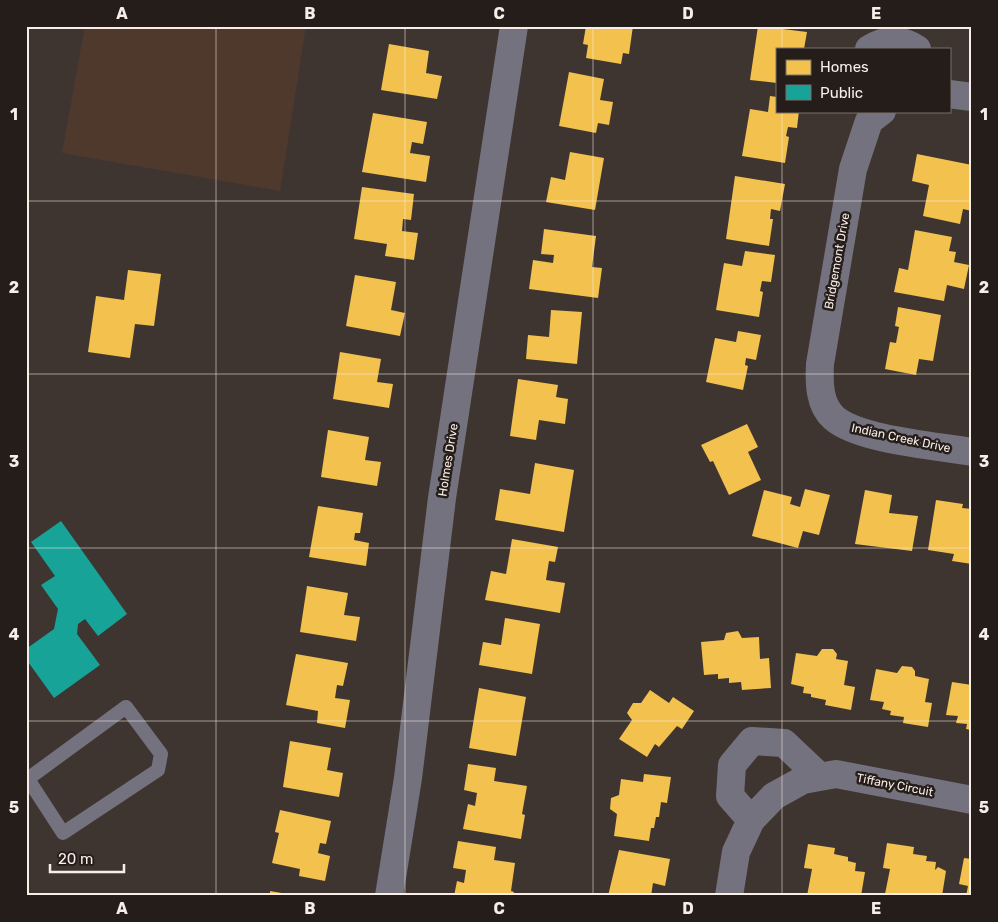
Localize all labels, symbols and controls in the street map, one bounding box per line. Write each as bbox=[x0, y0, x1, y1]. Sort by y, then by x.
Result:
text: A bbox=[116, 4, 128, 23]
text: B bbox=[304, 4, 316, 23]
text: C bbox=[493, 4, 505, 23]
text: D bbox=[682, 4, 694, 23]
text: E bbox=[871, 4, 881, 23]
legend bbox=[776, 48, 950, 112]
text: Homes bbox=[820, 58, 869, 76]
text: Public bbox=[820, 84, 863, 102]
text: 1 bbox=[10, 105, 18, 124]
text: 1 bbox=[980, 105, 988, 124]
street label: Bridgemont Drive bbox=[822, 211, 852, 310]
text: 2 bbox=[9, 278, 19, 297]
text: 2 bbox=[979, 278, 989, 297]
street label: Indian Creek Drive bbox=[850, 421, 952, 455]
street label: Holmes Drive bbox=[435, 422, 461, 497]
text: 3 bbox=[9, 452, 19, 471]
text: 3 bbox=[979, 452, 989, 471]
text: 4 bbox=[9, 625, 20, 644]
text: 4 bbox=[979, 625, 990, 644]
street label: Tiffany Circuit bbox=[855, 771, 935, 799]
text: 5 bbox=[9, 798, 19, 817]
text: 5 bbox=[979, 798, 989, 817]
scale bar bbox=[50, 842, 124, 874]
text: 20 m bbox=[58, 850, 93, 868]
text: A bbox=[116, 899, 128, 918]
text: B bbox=[304, 899, 316, 918]
text: C bbox=[493, 899, 505, 918]
text: D bbox=[682, 899, 694, 918]
text: E bbox=[871, 899, 881, 918]

